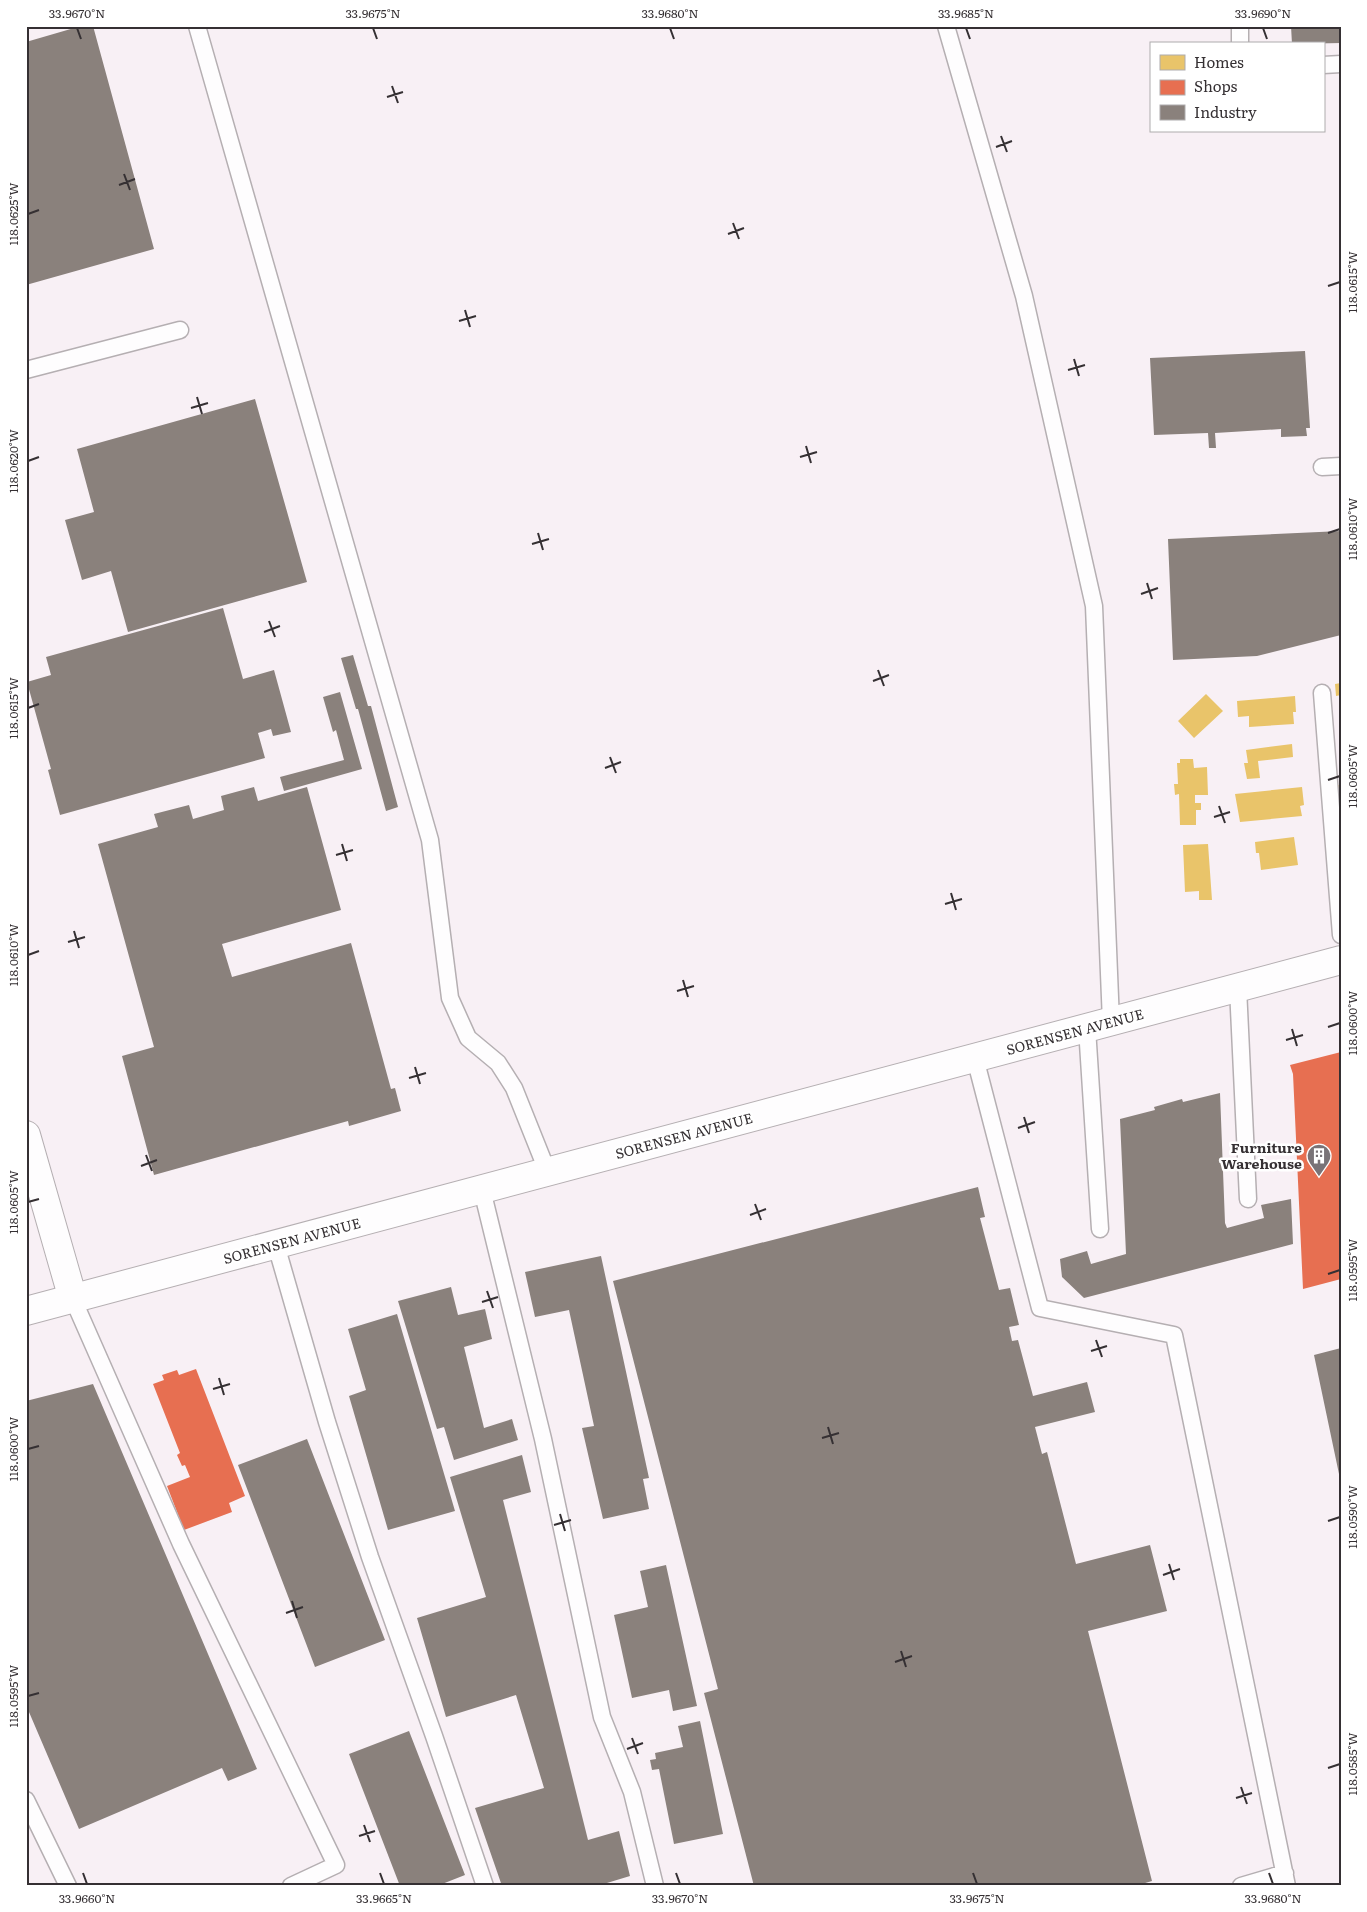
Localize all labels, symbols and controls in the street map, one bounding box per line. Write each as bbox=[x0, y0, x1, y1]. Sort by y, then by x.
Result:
text: 33.9670°N bbox=[49, 4, 105, 22]
text: 33.9675°N bbox=[345, 4, 401, 22]
text: 33.9680°N bbox=[642, 4, 698, 22]
text: 33.9685°N bbox=[938, 4, 994, 22]
text: 33.9690°N bbox=[1235, 4, 1291, 22]
legend bbox=[1150, 42, 1324, 132]
text: Homes bbox=[1194, 50, 1244, 73]
text: Shops bbox=[1194, 74, 1237, 97]
text: Industry bbox=[1194, 100, 1257, 123]
text: 118.0625°W bbox=[4, 183, 22, 246]
text: 118.0615°W bbox=[1343, 251, 1361, 313]
text: 118.0620°W bbox=[4, 429, 22, 493]
text: 118.0610°W bbox=[1343, 498, 1361, 560]
text: 118.0615°W bbox=[4, 677, 22, 739]
text: 118.0605°W bbox=[1343, 744, 1361, 808]
text: 118.0610°W bbox=[4, 924, 22, 986]
text: 118.0600°W bbox=[1343, 991, 1361, 1055]
street label: SORENSEN AVENUE bbox=[1004, 1003, 1146, 1059]
street label: SORENSEN AVENUE bbox=[613, 1107, 755, 1163]
place label: Furniture Warehouse bbox=[1221, 1137, 1302, 1173]
building icon: Furniture Warehouse bbox=[1306, 1143, 1332, 1177]
text: 118.0605°W bbox=[4, 1170, 22, 1234]
street label: SORENSEN AVENUE bbox=[221, 1212, 363, 1268]
text: 118.0595°W bbox=[1343, 1239, 1361, 1301]
text: 118.0600°W bbox=[4, 1417, 22, 1481]
text: 118.0590°W bbox=[1343, 1485, 1361, 1549]
text: 118.0595°W bbox=[4, 1665, 22, 1727]
text: 118.0585°W bbox=[1343, 1732, 1361, 1796]
text: 33.9660°N bbox=[59, 1889, 115, 1907]
text: 33.9665°N bbox=[356, 1889, 412, 1907]
text: 33.9670°N bbox=[652, 1889, 708, 1907]
text: 33.9675°N bbox=[949, 1889, 1005, 1907]
text: 33.9680°N bbox=[1245, 1889, 1301, 1907]

